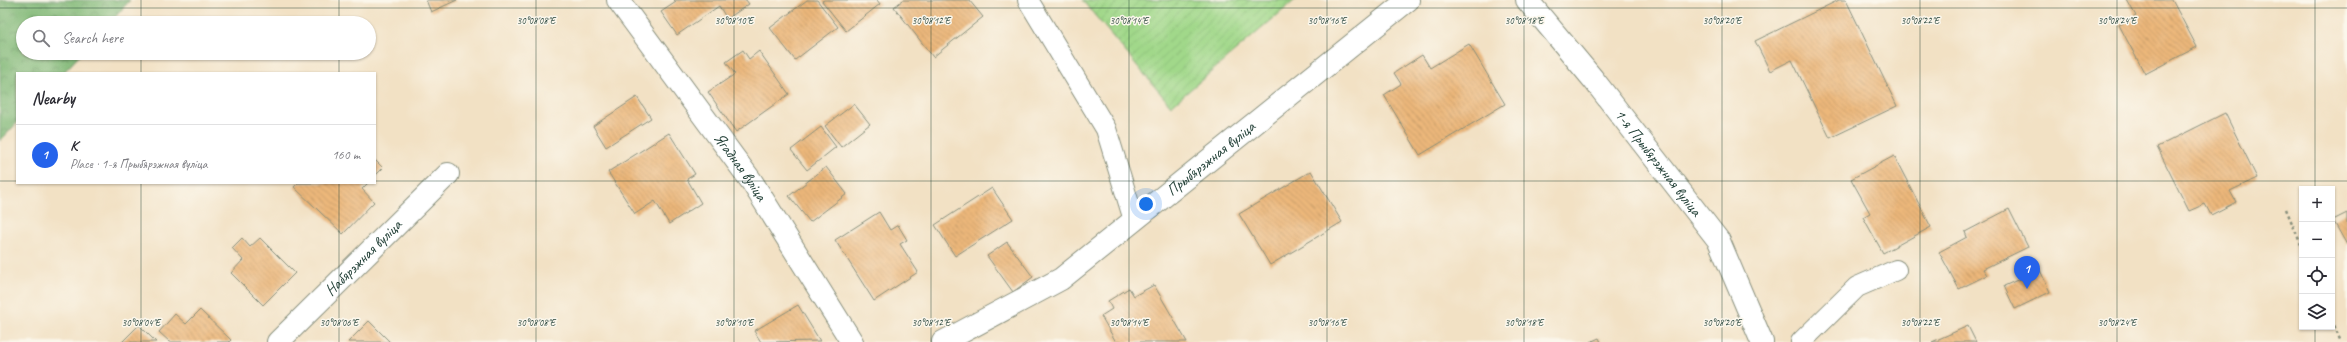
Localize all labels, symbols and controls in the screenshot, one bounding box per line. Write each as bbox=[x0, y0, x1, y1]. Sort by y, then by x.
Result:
text: 30°08'08"E bbox=[517, 14, 557, 27]
text: 30°08'10"E bbox=[715, 14, 755, 27]
text: 30°08'12"E bbox=[912, 14, 952, 27]
text: 30°08'14"E bbox=[1110, 14, 1150, 27]
text: 30°08'16"E bbox=[1308, 14, 1348, 27]
text: 30°08'18"E bbox=[1505, 14, 1545, 27]
text: 30°08'20"E bbox=[1703, 14, 1743, 27]
text: 30°08'22"E bbox=[1901, 14, 1941, 27]
text: 30°08'24"E bbox=[2098, 14, 2138, 27]
search box bbox=[16, 16, 376, 60]
icon: search bbox=[30, 27, 52, 49]
text: Search here bbox=[62, 29, 123, 48]
text: Nearby bbox=[32, 88, 75, 109]
street label: 1-я Прыбярэжная вуліца bbox=[1610, 105, 1707, 221]
street label: Прыбярэжная вуліца bbox=[1162, 116, 1260, 200]
street label: Ягадная вуліца bbox=[709, 129, 772, 206]
text: К bbox=[70, 137, 78, 156]
text: 1 bbox=[42, 147, 48, 163]
text: 160 m bbox=[332, 147, 360, 163]
text: Place · 1-я Прыбярэжная вуліца bbox=[70, 156, 208, 172]
map controls bbox=[2299, 186, 2335, 330]
button: + bbox=[2299, 186, 2335, 222]
your location bbox=[1136, 194, 1156, 214]
street label: Набярэжная вуліца bbox=[321, 215, 407, 300]
button: − bbox=[2299, 222, 2335, 258]
pin: 1 bbox=[2014, 256, 2040, 289]
button: locate bbox=[2299, 258, 2335, 294]
button: layers bbox=[2299, 294, 2335, 330]
text: 30°08'04"E bbox=[122, 316, 162, 329]
text: 30°08'06"E bbox=[320, 316, 360, 329]
text: 30°08'08"E bbox=[517, 316, 557, 329]
text: 30°08'10"E bbox=[715, 316, 755, 329]
text: 30°08'12"E bbox=[912, 316, 952, 329]
text: 30°08'14"E bbox=[1110, 316, 1150, 329]
text: 30°08'16"E bbox=[1308, 316, 1348, 329]
text: 30°08'18"E bbox=[1505, 316, 1545, 329]
text: 30°08'20"E bbox=[1703, 316, 1743, 329]
text: 30°08'22"E bbox=[1901, 316, 1941, 329]
text: 30°08'24"E bbox=[2098, 316, 2138, 329]

